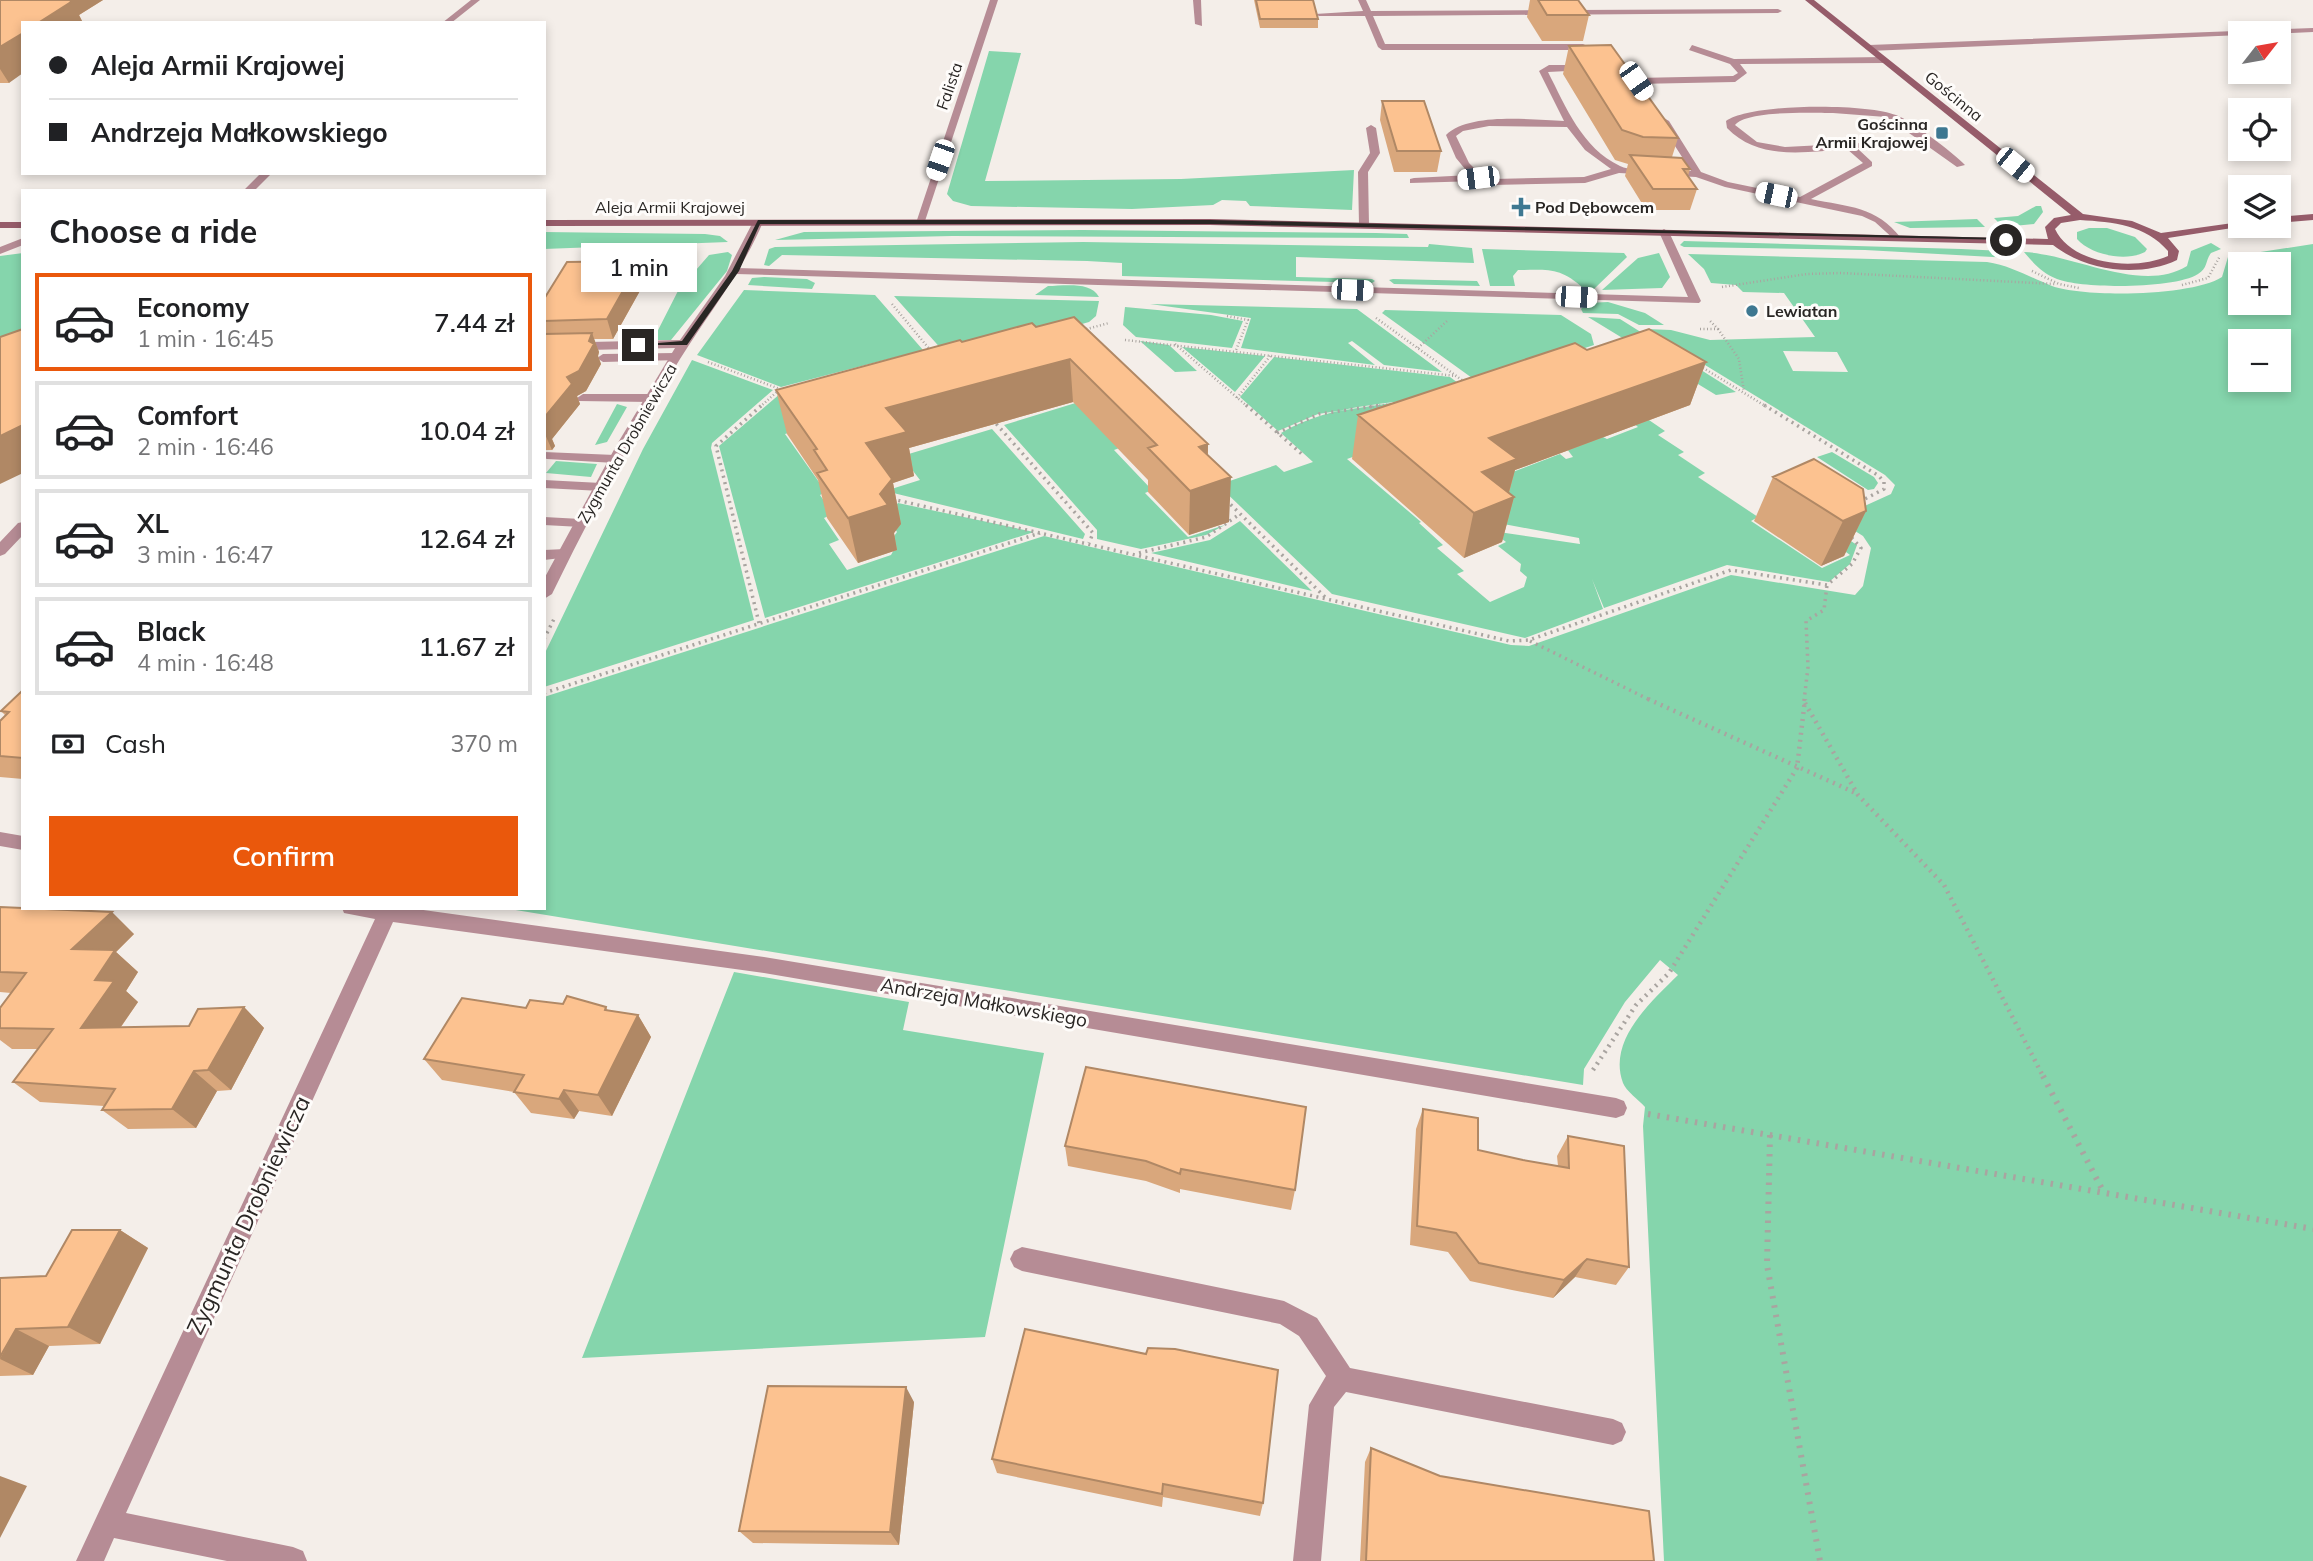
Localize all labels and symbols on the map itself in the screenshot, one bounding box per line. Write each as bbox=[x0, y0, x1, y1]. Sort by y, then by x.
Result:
north arrow bbox=[2228, 21, 2291, 84]
car bbox=[1616, 58, 1657, 104]
street label: Falista bbox=[932, 60, 966, 112]
street label: Gościnna bbox=[1921, 67, 1987, 125]
place label: Gościnna Armii Krajowej bbox=[1815, 114, 1928, 152]
marker: Gościnna Armii Krajowej bbox=[1934, 125, 1950, 141]
car bbox=[924, 137, 957, 183]
car bbox=[1993, 144, 2038, 186]
car bbox=[1456, 165, 1501, 191]
car bbox=[1754, 180, 1799, 210]
street label: Aleja Armii Krajowej bbox=[595, 197, 745, 217]
place label: Pod Dębowcem bbox=[1535, 197, 1654, 217]
marker: Pod Dębowcem bbox=[1513, 199, 1529, 215]
route start bbox=[1990, 224, 2022, 256]
callout: 1 min bbox=[580, 244, 696, 292]
car bbox=[1331, 279, 1374, 301]
car bbox=[1555, 286, 1598, 308]
place label: Lewiatan bbox=[1766, 301, 1837, 321]
marker: Lewiatan bbox=[1744, 303, 1760, 319]
route end bbox=[622, 329, 654, 361]
street label: Zygmunta Drobniewicza bbox=[573, 360, 681, 526]
street label: Andrzeja Małkowskiego bbox=[879, 972, 1089, 1032]
street label: Zygmunta Drobniewicza bbox=[180, 1091, 316, 1339]

